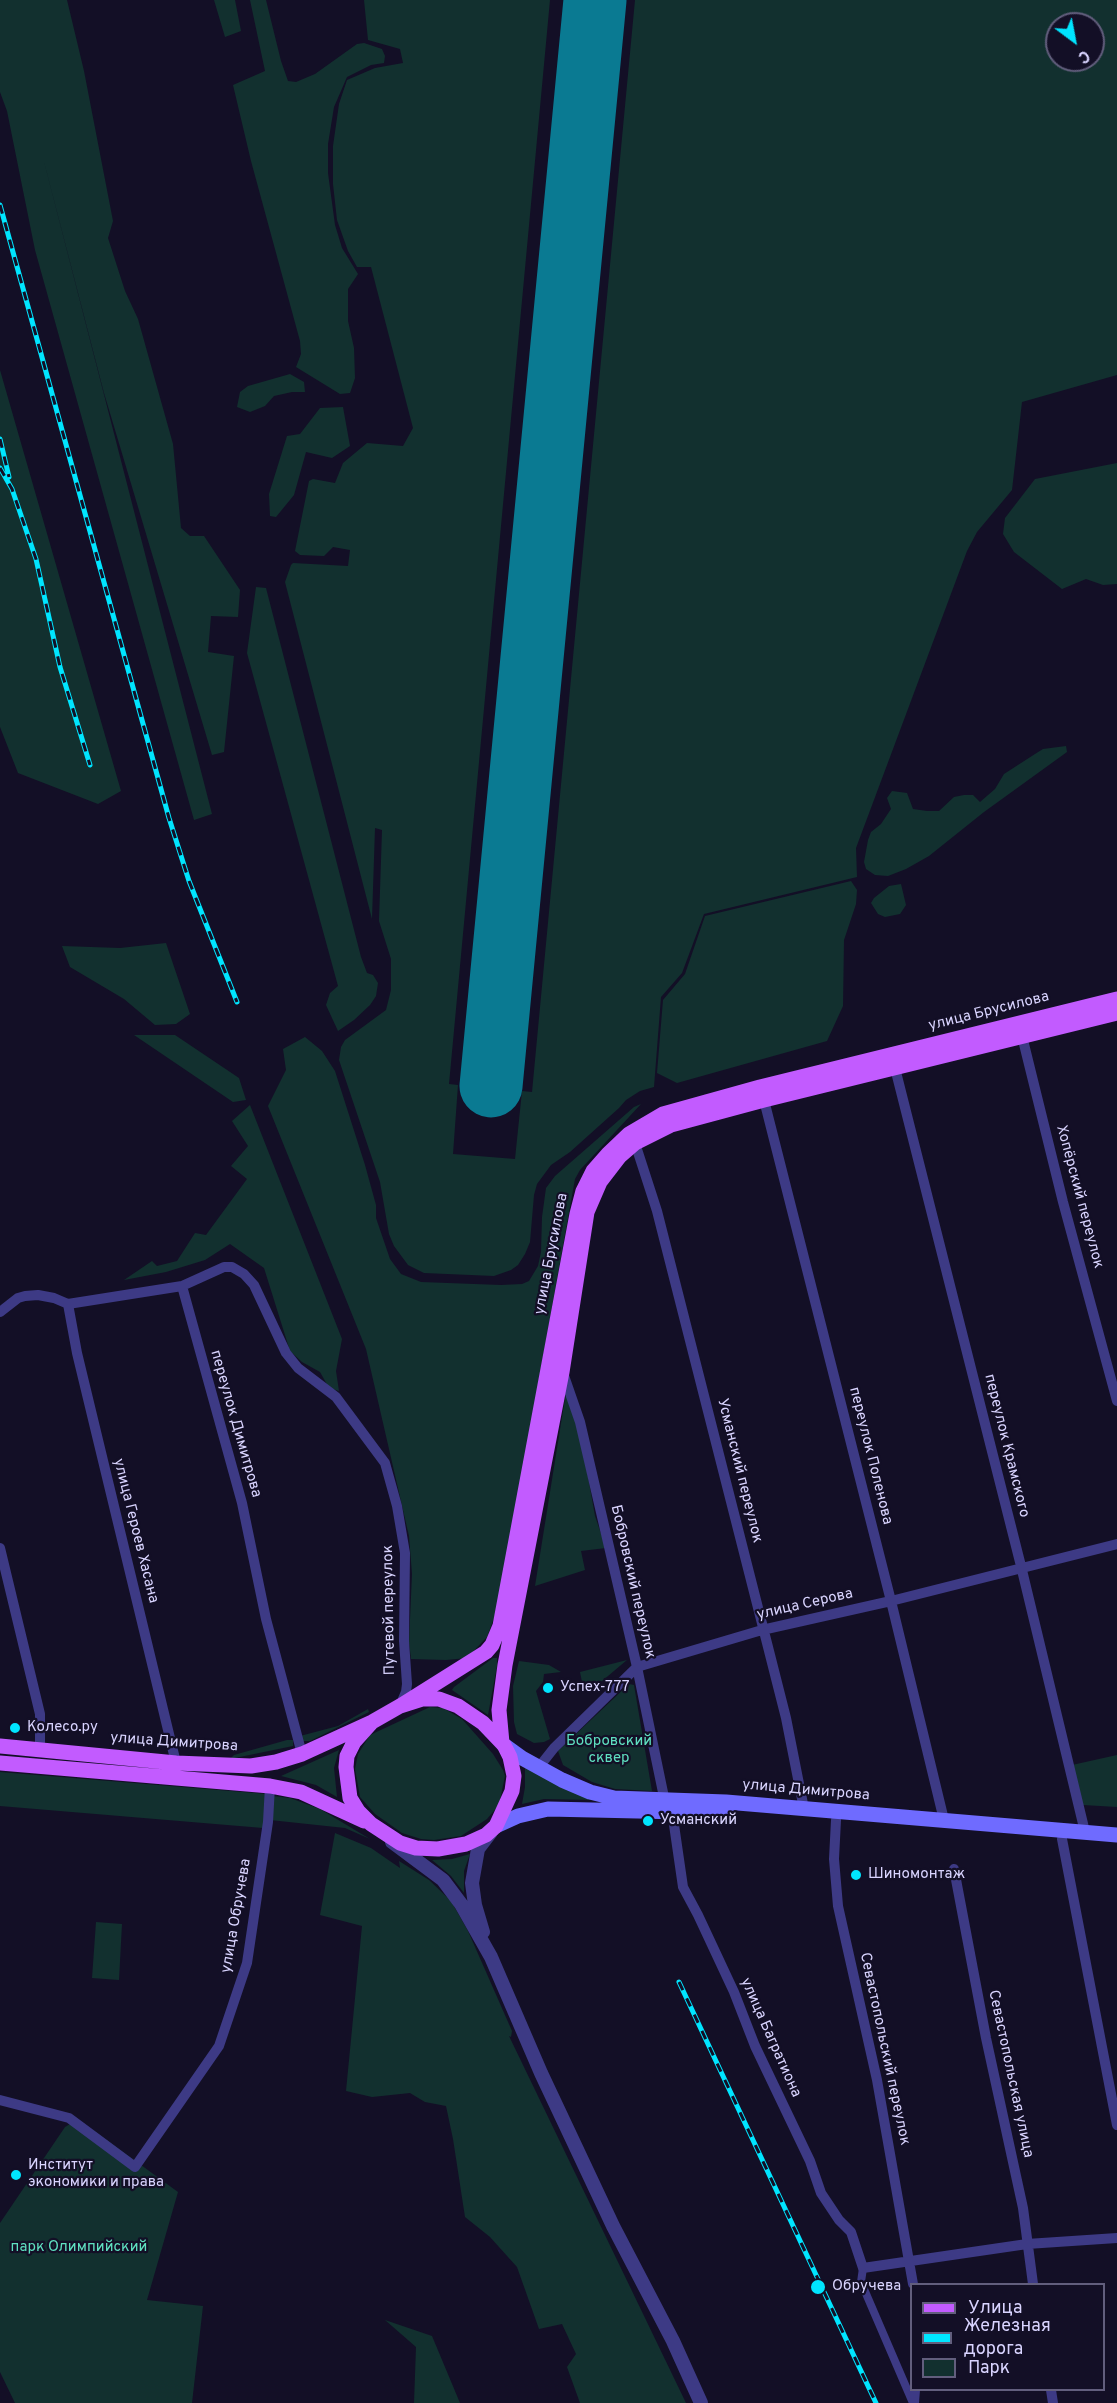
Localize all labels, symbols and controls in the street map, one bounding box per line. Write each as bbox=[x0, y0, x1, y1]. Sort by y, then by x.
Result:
north arrow bbox=[1045, 12, 1105, 72]
text: С bbox=[1074, 44, 1093, 67]
street label: улица Брусилова bbox=[927, 988, 1051, 1036]
street label: Хопёрский переулок bbox=[1051, 1123, 1107, 1271]
street label: улица Брусилова bbox=[531, 1192, 573, 1316]
street label: переулок Димитрова bbox=[205, 1348, 265, 1500]
street label: переулок Крамского bbox=[979, 1372, 1033, 1520]
street label: переулок Поленова bbox=[844, 1385, 896, 1527]
street label: Усманский переулок bbox=[712, 1397, 766, 1545]
street label: улица Героев Хасана bbox=[108, 1457, 162, 1605]
street label: Бобровский переулок bbox=[606, 1503, 658, 1661]
street label: Путевой переулок bbox=[380, 1545, 400, 1675]
street label: улица Серова bbox=[755, 1585, 855, 1625]
place label: Успех-777 bbox=[560, 1679, 630, 1697]
marker: Успех-777 bbox=[541, 1681, 555, 1695]
place label: Колесо.ру bbox=[27, 1719, 98, 1737]
marker: Колесо.ру bbox=[8, 1721, 22, 1735]
street label: улица Димитрова bbox=[110, 1730, 238, 1756]
park label: Бобровский сквер bbox=[566, 1733, 652, 1768]
street label: улица Димитрова bbox=[742, 1776, 870, 1806]
place label: Усманский bbox=[660, 1812, 737, 1830]
marker: Усманский bbox=[641, 1814, 655, 1828]
street label: улица Обручева bbox=[218, 1857, 256, 1975]
place label: Шиномонтаж bbox=[868, 1866, 965, 1884]
marker: Шиномонтаж bbox=[849, 1868, 863, 1882]
street label: Севастопольский переулок bbox=[855, 1951, 913, 2147]
street label: улица Багратиона bbox=[736, 1975, 804, 2101]
street label: Севастопольская улица bbox=[983, 1989, 1037, 2159]
place label: Институт экономики и права bbox=[28, 2157, 164, 2192]
marker: Институт экономики и права bbox=[9, 2168, 23, 2182]
park label: парк Олимпийский bbox=[11, 2239, 147, 2257]
marker: Обручева bbox=[809, 2278, 827, 2296]
place label: Обручева bbox=[832, 2278, 901, 2296]
legend bbox=[910, 2283, 1105, 2391]
text: Улица bbox=[968, 2297, 1022, 2320]
text: Железная дорога bbox=[964, 2315, 1051, 2361]
text: Парк bbox=[968, 2357, 1010, 2380]

